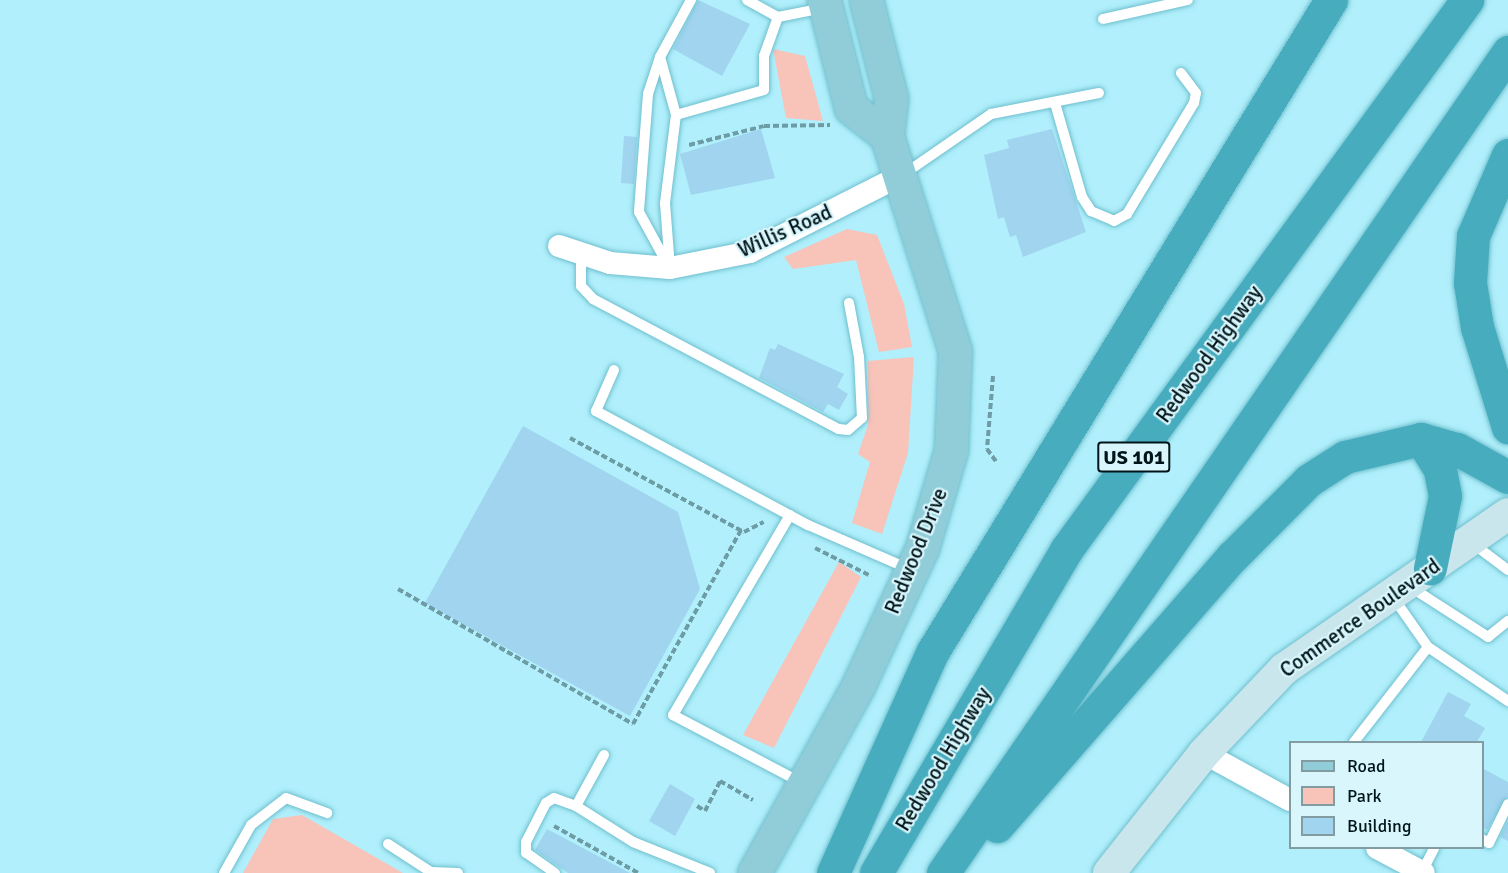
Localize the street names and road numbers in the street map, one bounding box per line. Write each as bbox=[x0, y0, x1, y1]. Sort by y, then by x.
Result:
street label: Willis Road bbox=[734, 199, 836, 263]
street label: Redwood Highway bbox=[1151, 280, 1267, 428]
road number: US 101 bbox=[1096, 440, 1172, 474]
street label: Redwood Drive bbox=[879, 484, 953, 618]
street label: Commerce Boulevard bbox=[1275, 553, 1445, 683]
street label: Redwood Highway bbox=[890, 682, 996, 836]

